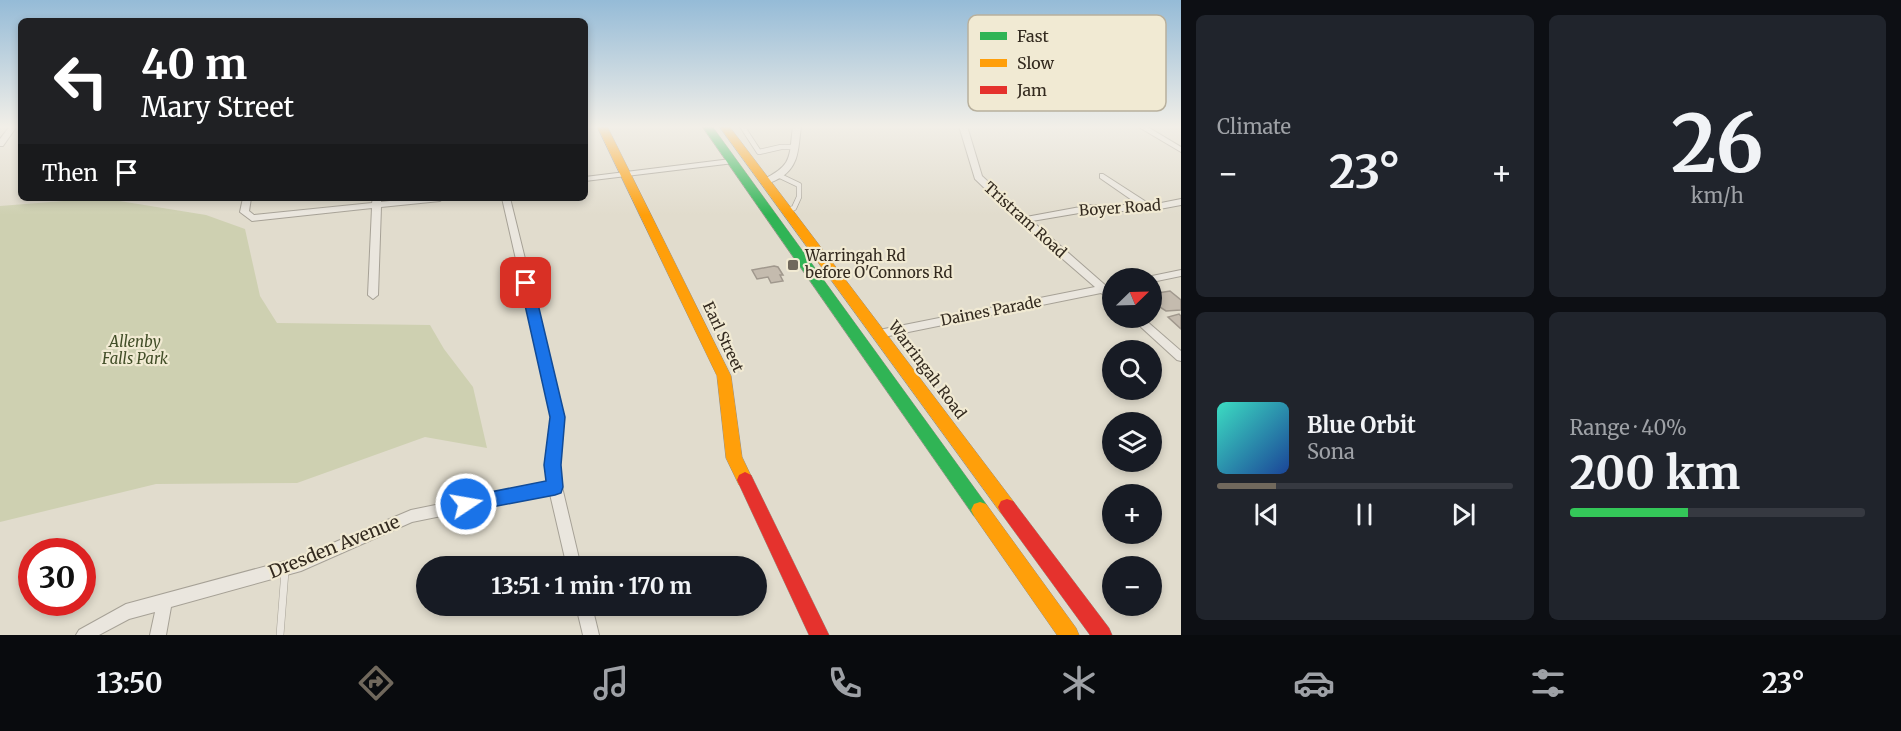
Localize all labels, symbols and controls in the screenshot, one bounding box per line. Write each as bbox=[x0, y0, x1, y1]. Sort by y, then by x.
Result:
legend bbox=[968, 15, 1166, 111]
text: Fast bbox=[1017, 26, 1050, 46]
text: 40 m bbox=[141, 38, 247, 90]
icon: left bbox=[42, 42, 120, 120]
text: Slow bbox=[1017, 53, 1055, 73]
text: Jam bbox=[1016, 80, 1047, 100]
text: Mary Street bbox=[141, 90, 294, 124]
text: 26 bbox=[1671, 95, 1764, 193]
text: Climate bbox=[1217, 114, 1291, 139]
text: 23° bbox=[1329, 144, 1400, 200]
text: − bbox=[1217, 153, 1239, 194]
text: + bbox=[1490, 153, 1512, 194]
icon: arrive bbox=[110, 156, 143, 189]
text: Then bbox=[42, 159, 98, 187]
street label: Tristram Road bbox=[980, 178, 1071, 262]
text: km/h bbox=[1691, 183, 1744, 208]
street label: Boyer Road bbox=[1078, 195, 1162, 220]
place label: Warringah Rd before O'Connors Rd bbox=[804, 246, 952, 282]
pin bbox=[500, 257, 551, 308]
marker: Warringah Rd before O'Connors Rd bbox=[786, 258, 800, 272]
icon: arrive bbox=[509, 266, 542, 299]
north arrow bbox=[1102, 268, 1162, 328]
map controls bbox=[1102, 268, 1162, 616]
street label: Daines Parade bbox=[939, 291, 1043, 330]
street label: Earl Street bbox=[699, 299, 748, 375]
street label: Warringah Road bbox=[884, 316, 970, 422]
park label: Allenby Falls Park bbox=[101, 332, 169, 368]
button: search bbox=[1102, 340, 1162, 400]
text: Blue Orbit bbox=[1307, 411, 1416, 439]
button: layers bbox=[1102, 412, 1162, 472]
text: Range · 40% bbox=[1570, 415, 1687, 440]
text: Sona bbox=[1307, 439, 1355, 464]
text: 200 km bbox=[1570, 445, 1740, 501]
position arrow bbox=[434, 472, 498, 536]
button: + bbox=[1102, 484, 1162, 544]
icon: previous bbox=[1250, 498, 1283, 531]
icon: pause bbox=[1348, 498, 1381, 531]
icon: next bbox=[1447, 498, 1480, 531]
street label: Dresden Avenue bbox=[265, 510, 403, 583]
speed limit sign: 30 bbox=[18, 538, 96, 616]
button: − bbox=[1102, 556, 1162, 616]
text: 13:51 · 1 min · 170 m bbox=[491, 572, 692, 600]
icon: directions bbox=[355, 662, 397, 704]
icon: music bbox=[590, 662, 632, 704]
icon: phone bbox=[824, 662, 866, 704]
icon: climate bbox=[1058, 662, 1100, 704]
icon: car bbox=[1293, 662, 1335, 704]
icon: filters bbox=[1527, 662, 1569, 704]
text: 13:50 bbox=[96, 666, 163, 700]
text: 23° bbox=[1762, 666, 1805, 700]

